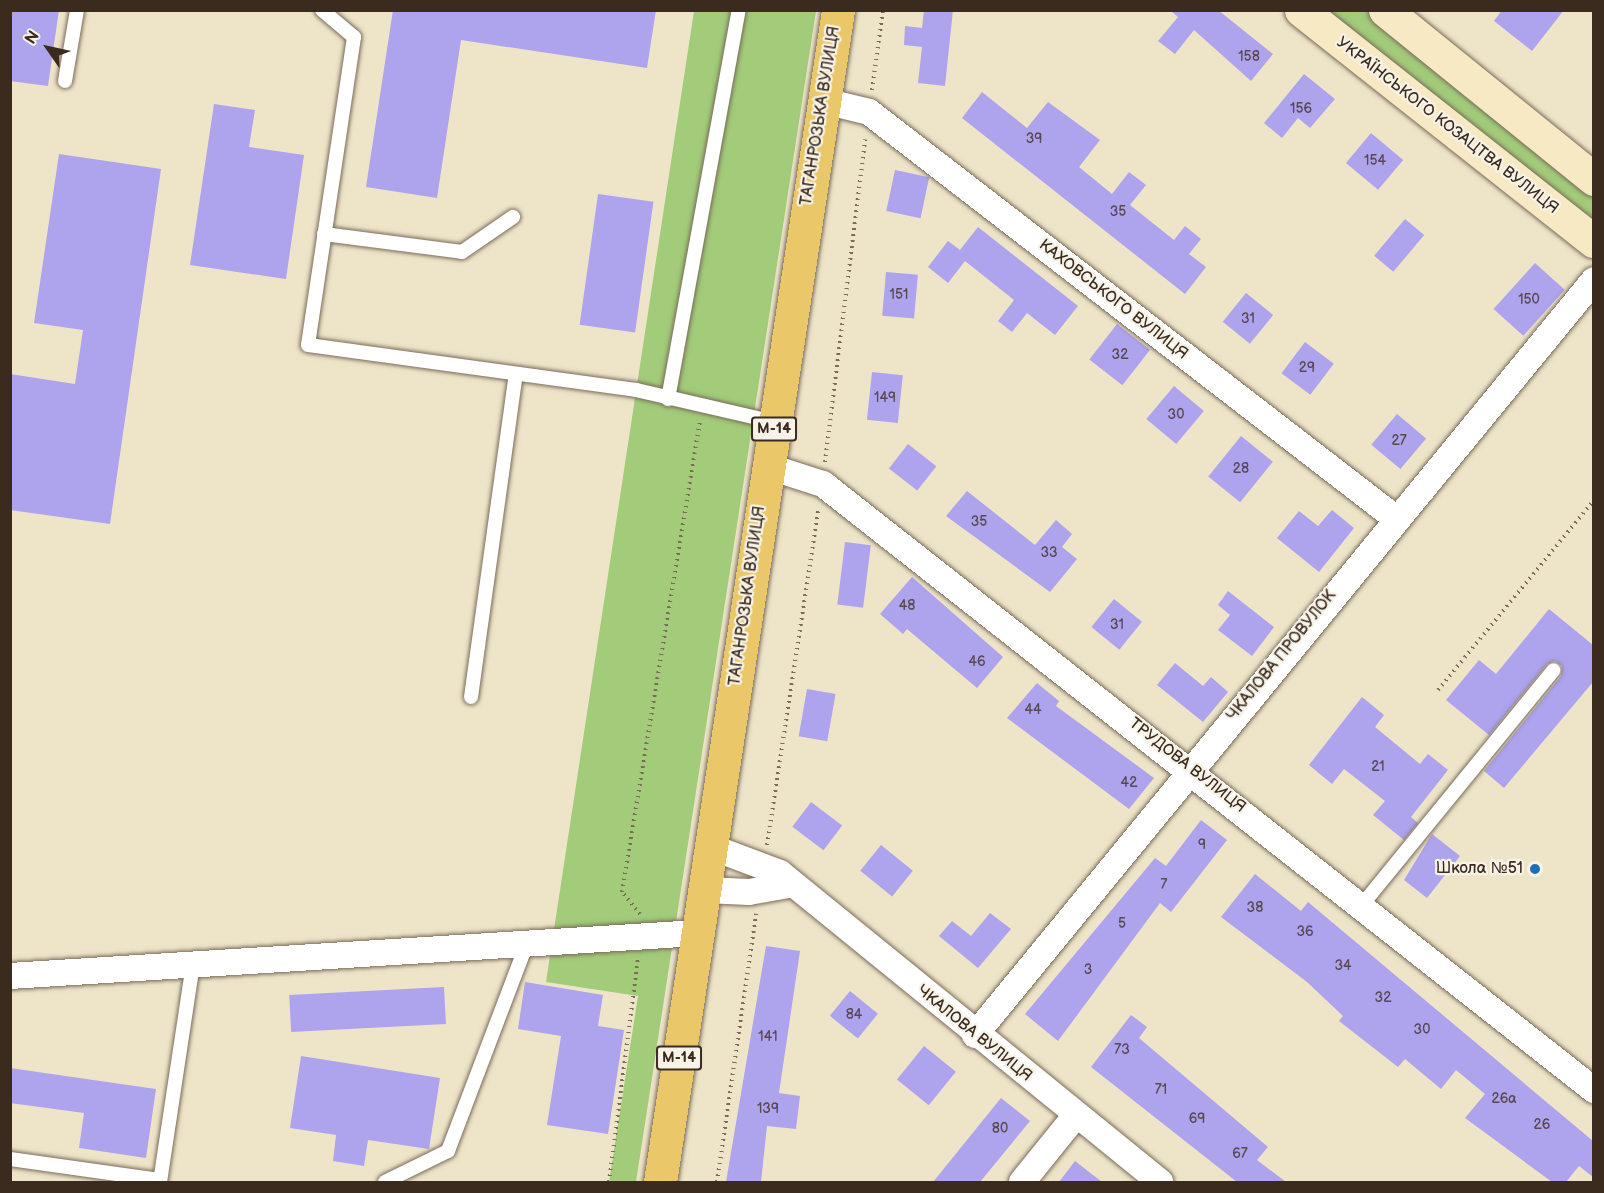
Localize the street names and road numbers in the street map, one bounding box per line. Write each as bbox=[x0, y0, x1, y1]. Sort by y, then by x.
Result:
street label: ТАГАНРОЗЬКА ВУЛИЦЯ bbox=[797, 25, 845, 207]
street label: УКРАЇНСЬКОГО КОЗАЦТВА ВУЛИЦЯ bbox=[1332, 33, 1562, 219]
street label: КАХОВСЬКОГО ВУЛИЦЯ bbox=[1035, 236, 1191, 364]
road number: М-14 bbox=[750, 417, 798, 441]
street label: ТАГАНРОЗЬКА ВУЛИЦЯ bbox=[726, 505, 770, 687]
street label: ЧКАЛОВА ПРОВУЛОК bbox=[1223, 587, 1341, 725]
street label: ТРУДОВА ВУЛИЦЯ bbox=[1125, 714, 1249, 818]
street label: ЧКАЛОВА ВУЛИЦЯ bbox=[913, 982, 1035, 1086]
road number: М-14 bbox=[655, 1046, 703, 1070]

